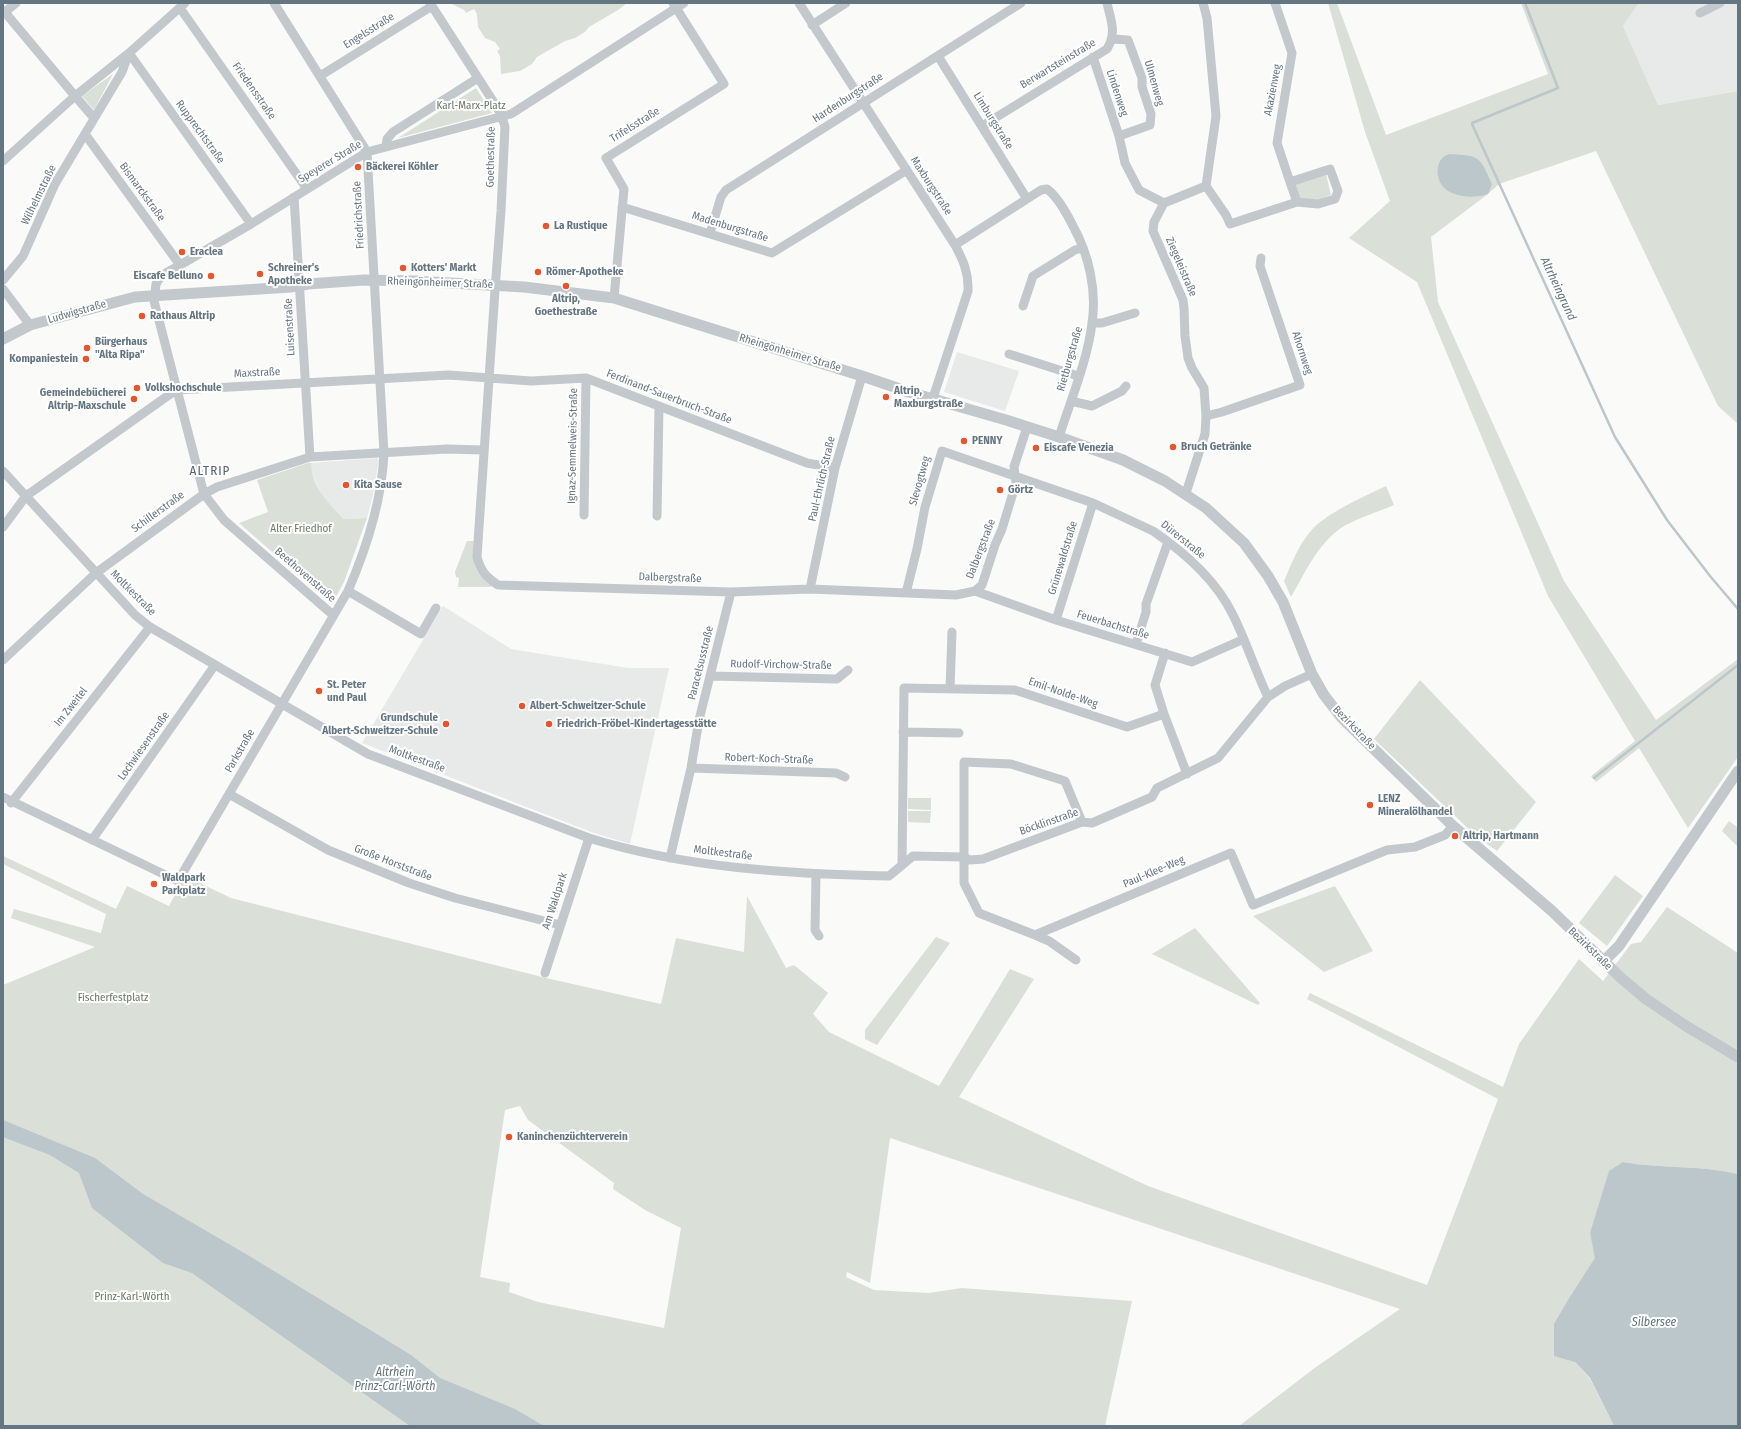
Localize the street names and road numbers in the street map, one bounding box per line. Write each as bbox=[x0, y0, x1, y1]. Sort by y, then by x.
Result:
street label: Engelsstraße bbox=[341, 10, 397, 52]
street label: Berwartsteinstraße bbox=[1018, 36, 1098, 92]
street label: Ulmenweg bbox=[1141, 59, 1167, 107]
street label: Friedensstraße bbox=[229, 60, 279, 122]
street label: Akazienweg bbox=[1262, 63, 1284, 117]
street label: Lindenweg bbox=[1103, 68, 1131, 118]
street label: Hardenburgstraße bbox=[810, 70, 886, 126]
street label: Limburgstraße bbox=[970, 90, 1016, 152]
street label: Rupprechtstraße bbox=[173, 98, 227, 166]
street label: Trifelsstraße bbox=[608, 105, 662, 145]
street label: Goethestraße bbox=[484, 126, 498, 188]
street label: Speyerer Straße bbox=[296, 138, 364, 186]
street label: Maxburgstraße bbox=[907, 154, 955, 218]
street label: Bismarckstraße bbox=[116, 160, 168, 224]
street label: Wilhelmstraße bbox=[19, 163, 59, 227]
street label: Friedrichstraße bbox=[351, 181, 367, 249]
street label: Madenburgstraße bbox=[690, 209, 770, 245]
street label: Ziegeleistraße bbox=[1163, 235, 1199, 299]
street label: Rheingönheimer Straße bbox=[387, 275, 493, 291]
street label: Ludwigstraße bbox=[46, 297, 108, 327]
street label: Luisenstraße bbox=[282, 298, 298, 356]
street label: Rietburgstraße bbox=[1054, 325, 1086, 393]
street label: Ahornweg bbox=[1289, 330, 1315, 376]
street label: Rheingönheimer Straße bbox=[737, 331, 843, 375]
street label: Maxstraße bbox=[233, 365, 281, 381]
street label: Ferdinand-Sauerbruch-Straße bbox=[604, 367, 734, 427]
street label: Ignaz-Semmelweis-Straße bbox=[565, 388, 581, 504]
street label: Paul-Ehrlich-Straße bbox=[806, 435, 838, 523]
street label: Slevogtweg bbox=[907, 455, 933, 507]
street label: Schillerstraße bbox=[129, 488, 187, 536]
street label: Dalbergstraße bbox=[964, 517, 998, 581]
street label: Dürerstraße bbox=[1158, 518, 1208, 562]
street label: Grünewaldstraße bbox=[1045, 519, 1081, 597]
street label: Beethovenstraße bbox=[272, 545, 338, 605]
street label: Moltkestraße bbox=[107, 567, 159, 619]
street label: Dalbergstraße bbox=[638, 570, 702, 586]
street label: Feuerbachstraße bbox=[1075, 608, 1151, 642]
street label: Paracelsusstraße bbox=[685, 625, 717, 701]
street label: Rudolf-Virchow-Straße bbox=[730, 658, 832, 672]
street label: Emil-Nolde-Weg bbox=[1027, 675, 1099, 711]
street label: Im Zweitel bbox=[52, 685, 90, 729]
street label: Bezirkstraße bbox=[1330, 703, 1378, 753]
street label: Lochwiesenstraße bbox=[115, 709, 173, 783]
street label: Parkstraße bbox=[222, 727, 258, 775]
street label: Moltkestraße bbox=[387, 743, 447, 775]
street label: Robert-Koch-Straße bbox=[724, 751, 814, 767]
street label: Böcklinstraße bbox=[1018, 806, 1080, 838]
street label: Große Horststraße bbox=[352, 842, 434, 884]
street label: Moltkestraße bbox=[693, 843, 753, 863]
street label: Paul-Klee-Weg bbox=[1121, 853, 1187, 891]
street label: Am Waldpark bbox=[540, 871, 570, 931]
street label: Bezirkstraße bbox=[1565, 925, 1615, 973]

